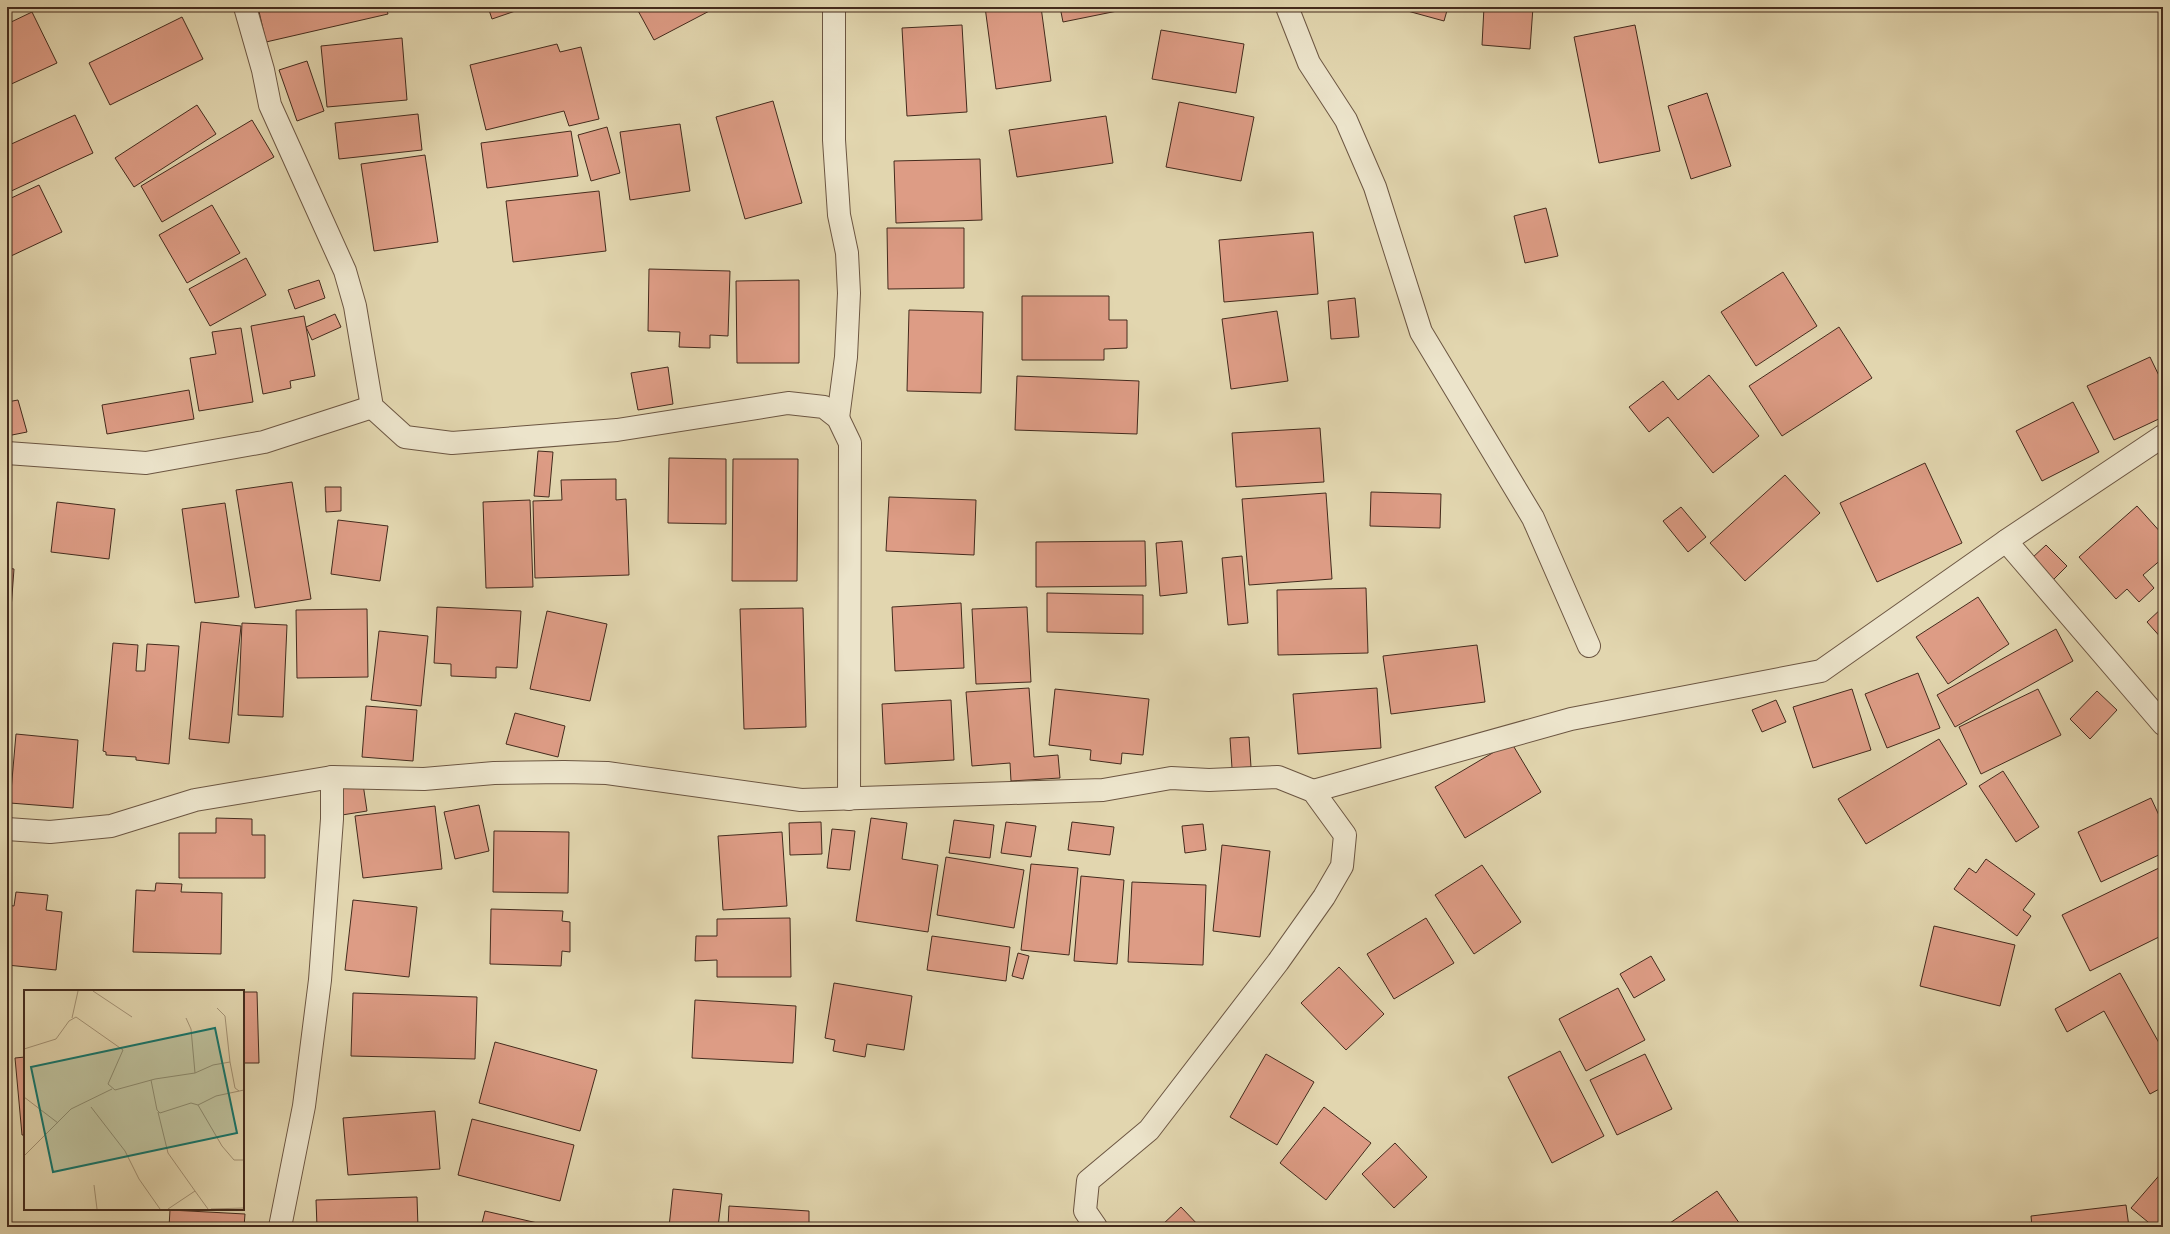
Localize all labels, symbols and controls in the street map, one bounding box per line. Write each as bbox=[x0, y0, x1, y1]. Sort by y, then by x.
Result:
inset map bbox=[24, 990, 244, 1210]

